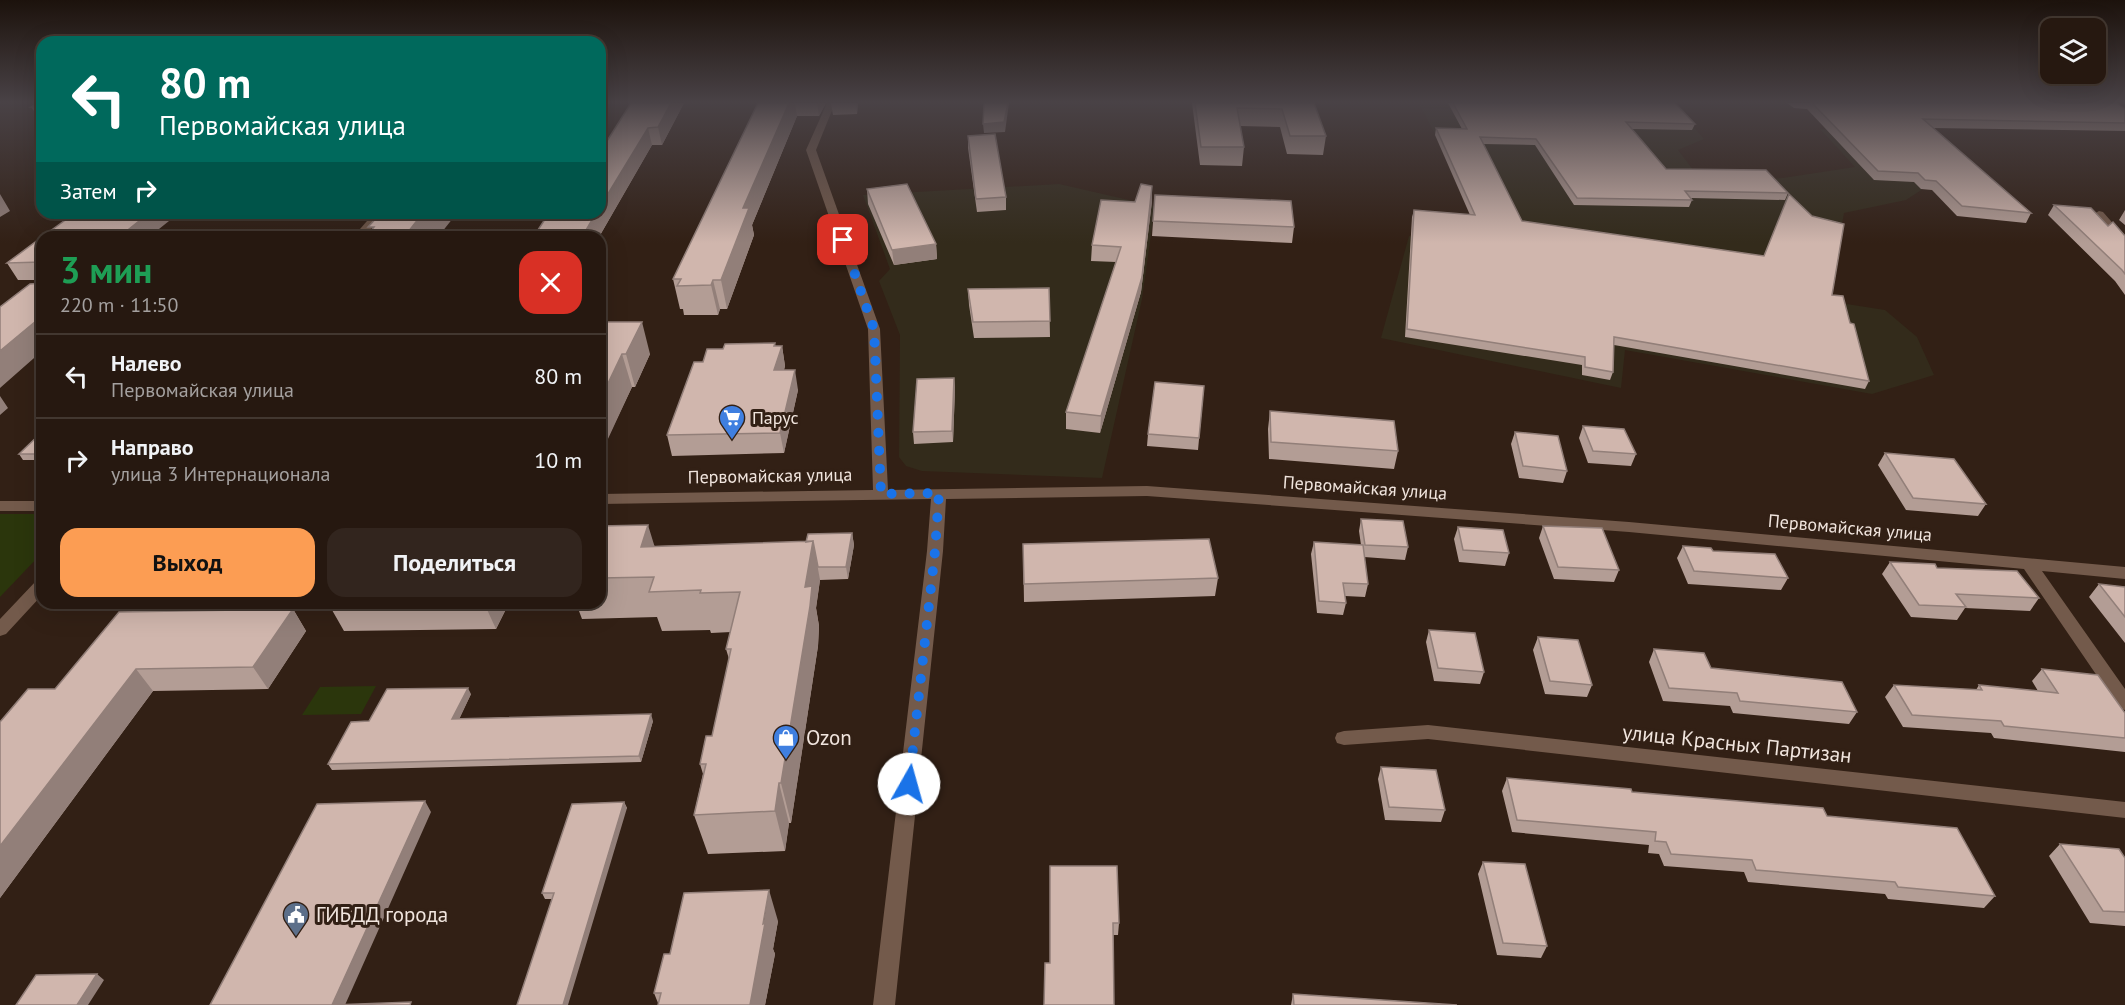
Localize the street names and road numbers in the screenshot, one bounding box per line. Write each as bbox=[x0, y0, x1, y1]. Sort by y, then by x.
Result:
street label: Первомайская улица bbox=[688, 463, 852, 488]
street label: Первомайская улица bbox=[1282, 470, 1448, 505]
street label: Первомайская улица bbox=[1767, 509, 1933, 546]
street label: улица Красных Партизан bbox=[1621, 718, 1853, 769]

